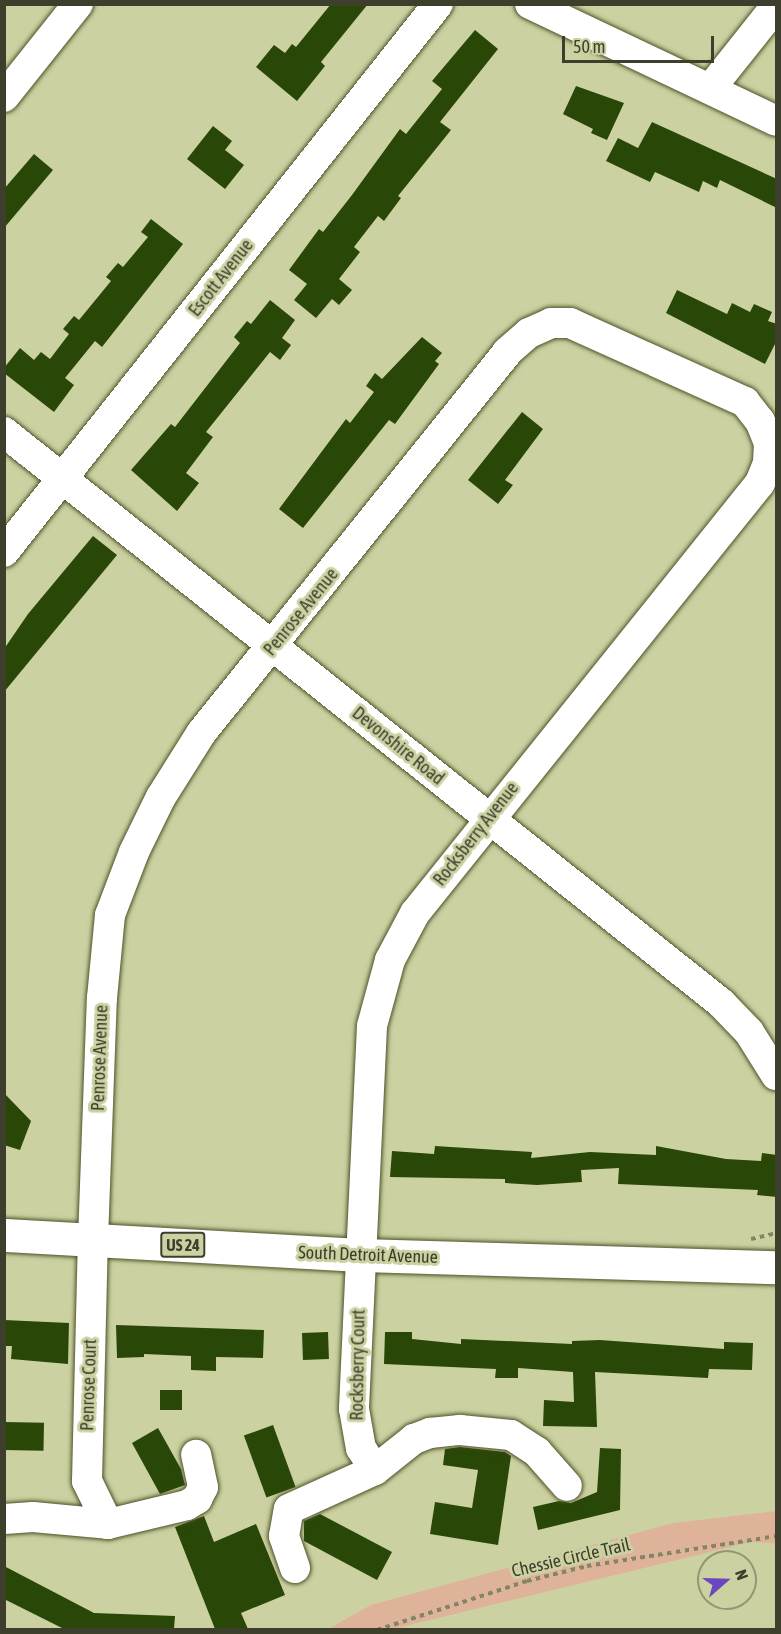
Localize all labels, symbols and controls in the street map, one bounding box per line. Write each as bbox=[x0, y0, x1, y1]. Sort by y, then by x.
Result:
scale bar bbox=[565, 24, 716, 62]
text: 50 m bbox=[573, 36, 605, 57]
street label: Escott Avenue bbox=[184, 235, 258, 321]
street label: Penrose Avenue bbox=[259, 564, 343, 660]
street label: Devonshire Road bbox=[348, 702, 448, 790]
street label: Rocksberry Avenue bbox=[429, 778, 523, 890]
street label: Penrose Avenue bbox=[87, 1005, 113, 1111]
road number: US 24 bbox=[159, 1232, 207, 1258]
street label: South Detroit Avenue bbox=[298, 1242, 438, 1268]
street label: Rocksberry Court bbox=[346, 1309, 370, 1421]
street label: Penrose Court bbox=[77, 1339, 101, 1431]
street label: Chessie Circle Trail bbox=[510, 1534, 632, 1582]
north arrow bbox=[697, 1550, 757, 1610]
text: N bbox=[732, 1567, 752, 1582]

